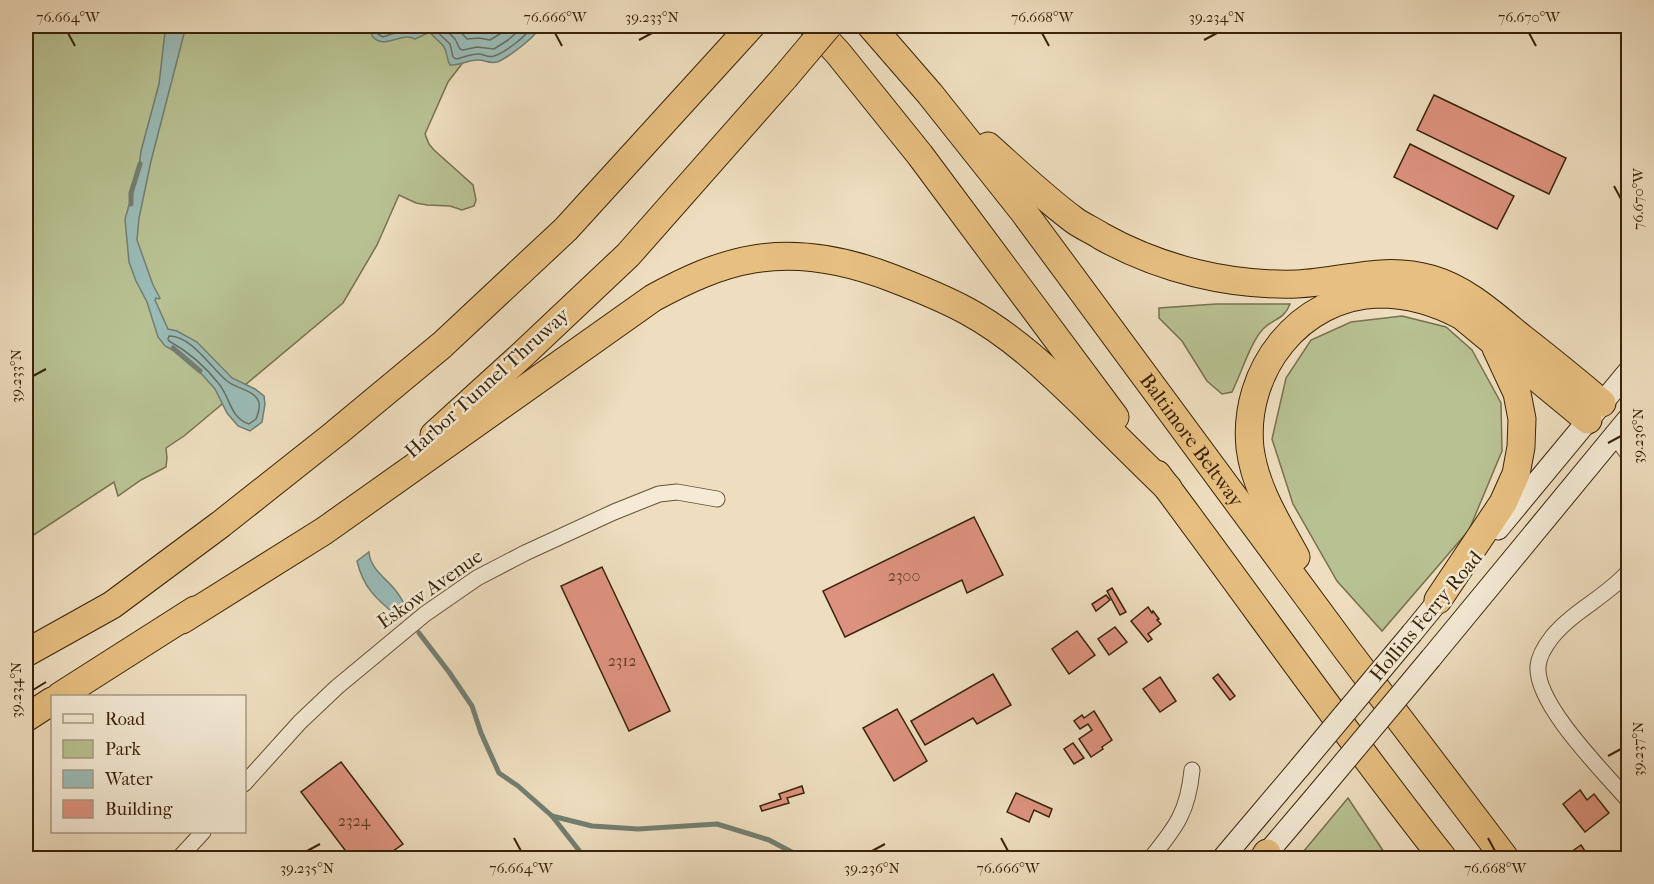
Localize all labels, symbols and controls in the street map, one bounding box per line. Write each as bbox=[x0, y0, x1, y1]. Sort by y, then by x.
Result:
text: 76.664°W bbox=[36, 8, 101, 26]
text: 76.666°W bbox=[524, 8, 588, 26]
text: 39.233°N bbox=[625, 8, 680, 26]
text: 76.668°W bbox=[1011, 8, 1074, 26]
text: 39.234°N bbox=[1189, 8, 1246, 26]
text: 76.670°W bbox=[1498, 8, 1561, 26]
text: 76.670°W bbox=[1629, 167, 1647, 230]
street label: Harbor Tunnel Thruway bbox=[400, 302, 575, 463]
text: 39.233°N bbox=[7, 348, 25, 403]
street label: Baltimore Beltway bbox=[1135, 369, 1249, 512]
text: 39.236°N bbox=[1629, 408, 1647, 464]
street label: Eskow Avenue bbox=[373, 544, 487, 634]
street label: Hollins Ferry Road bbox=[1365, 545, 1488, 686]
house number: 2300 bbox=[888, 566, 920, 585]
house number: 2312 bbox=[608, 651, 636, 670]
text: 39.234°N bbox=[7, 661, 25, 718]
legend bbox=[51, 695, 246, 833]
text: Road bbox=[105, 709, 145, 730]
text: 39.237°N bbox=[1629, 721, 1647, 776]
text: Park bbox=[105, 739, 142, 760]
text: Water bbox=[104, 769, 153, 790]
text: Building bbox=[105, 799, 173, 820]
house number: 2324 bbox=[338, 811, 371, 830]
text: 39.235°N bbox=[280, 859, 335, 877]
text: 76.664°W bbox=[489, 859, 554, 877]
text: 39.236°N bbox=[844, 859, 900, 877]
text: 76.666°W bbox=[977, 859, 1041, 877]
text: 76.668°W bbox=[1464, 859, 1527, 877]

